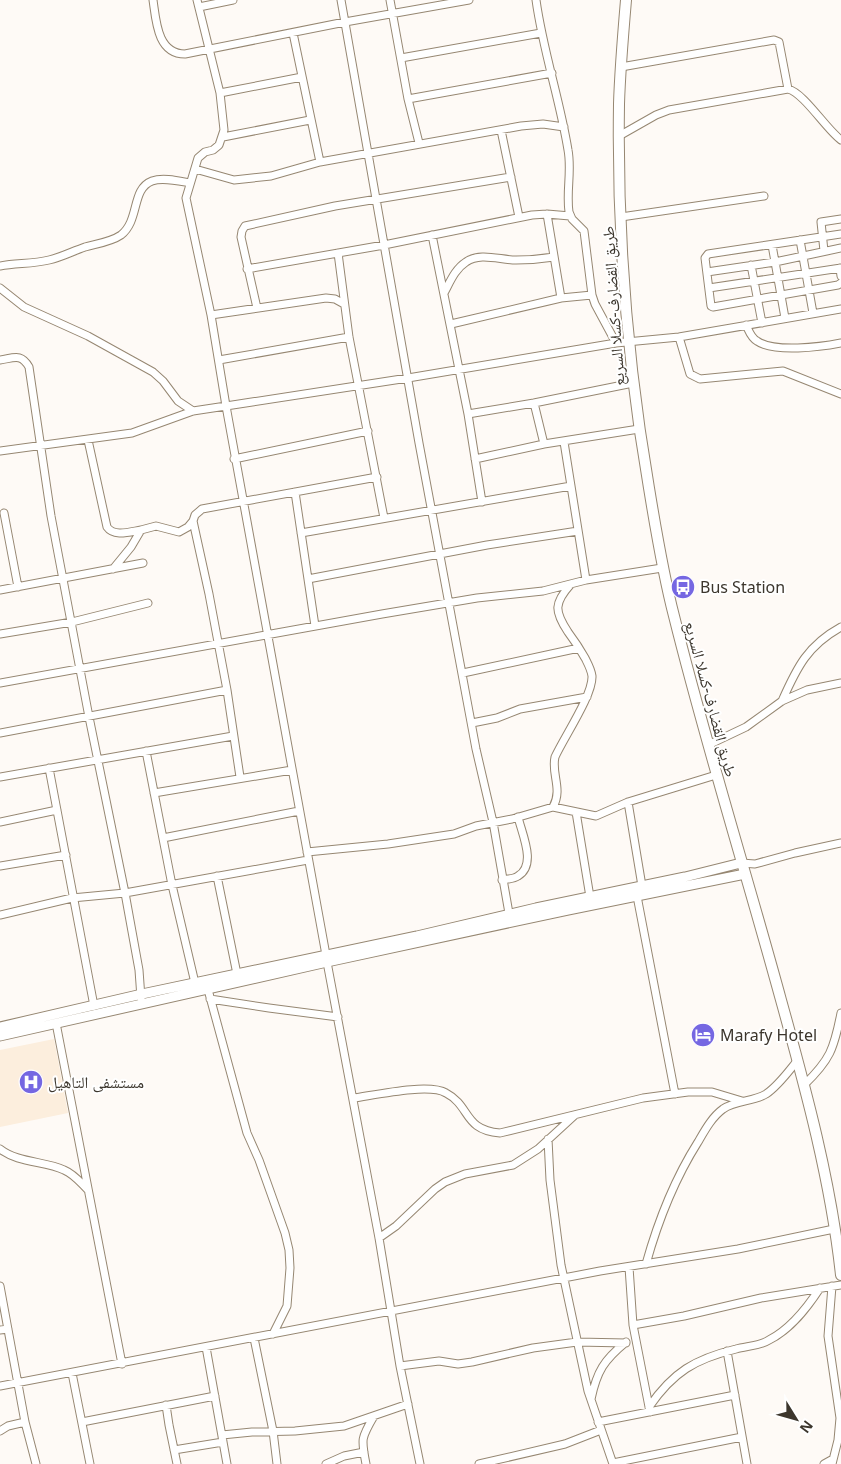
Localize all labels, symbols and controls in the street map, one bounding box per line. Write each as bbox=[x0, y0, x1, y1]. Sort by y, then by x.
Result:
street label: طريق القضارف-كسلا السريع bbox=[596, 225, 630, 387]
bus stop icon: Bus Station bbox=[670, 574, 696, 600]
place label: Bus Station bbox=[700, 576, 785, 598]
street label: طريق القضارف-كسلا السريع bbox=[680, 619, 742, 779]
hotel icon: Marafy Hotel bbox=[690, 1022, 716, 1048]
place label: Marafy Hotel bbox=[720, 1024, 817, 1046]
hospital icon: مستشفى التاهيل bbox=[18, 1069, 44, 1095]
place label: مستشفى التاهيل bbox=[48, 1071, 144, 1093]
north arrow bbox=[771, 1394, 821, 1444]
text: N bbox=[796, 1417, 818, 1437]

